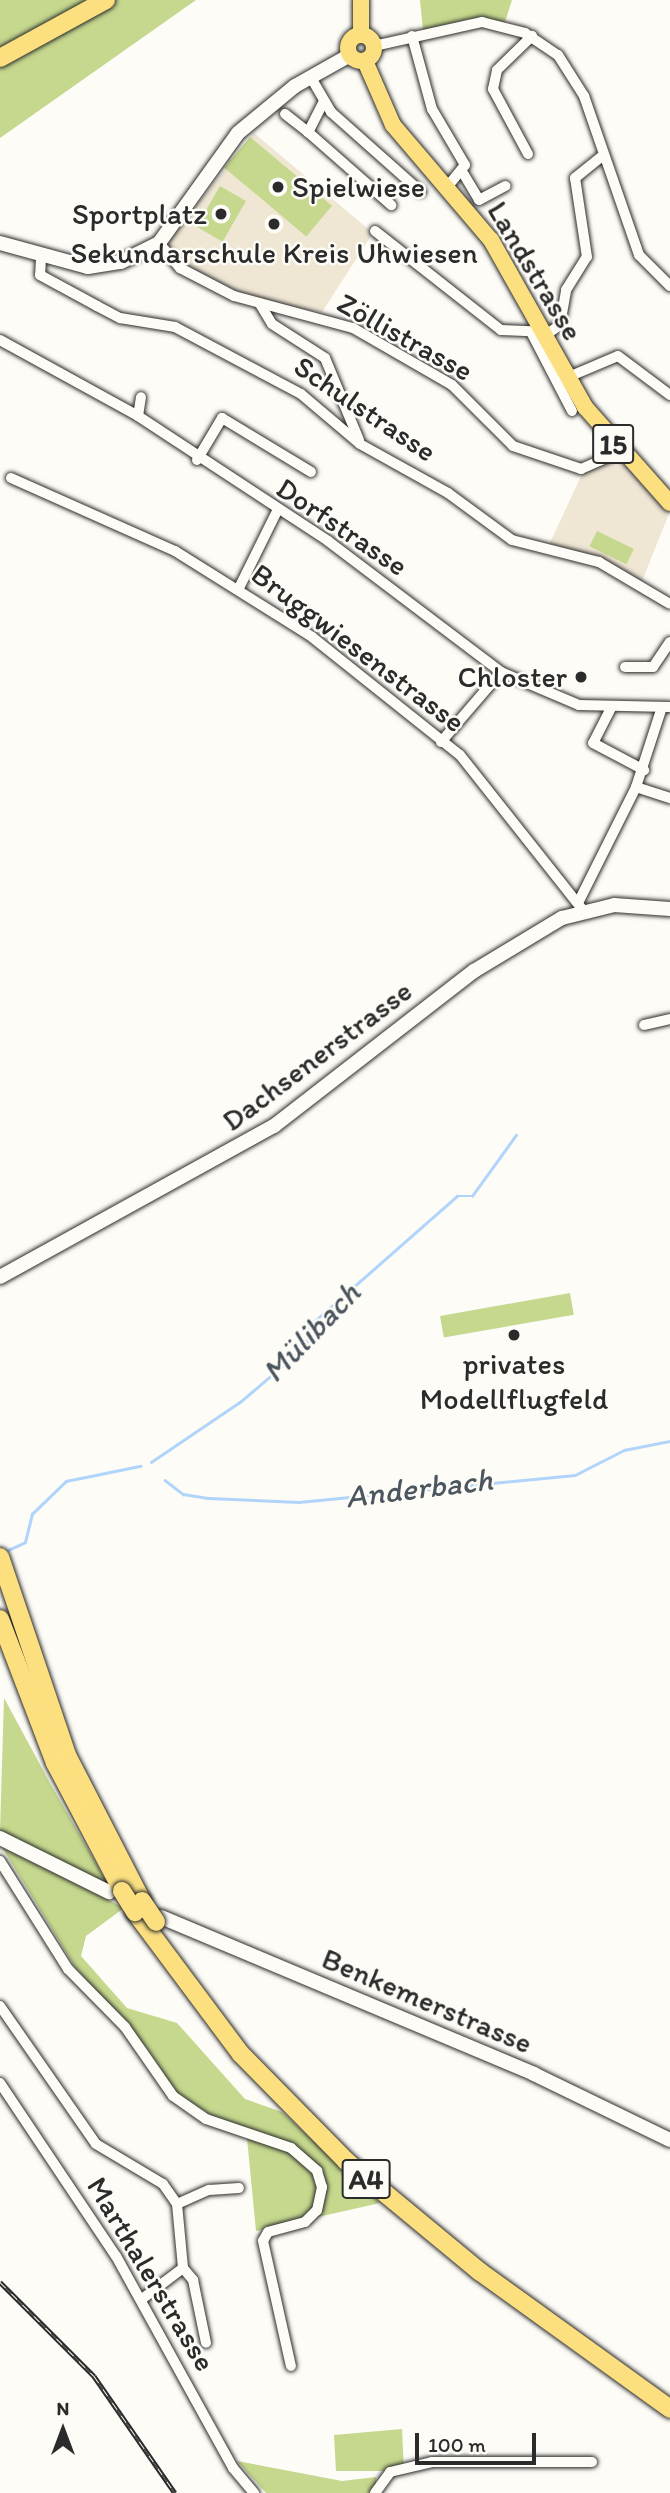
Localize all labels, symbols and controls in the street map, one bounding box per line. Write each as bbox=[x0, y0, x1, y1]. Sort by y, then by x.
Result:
place label: Spielwiese bbox=[292, 169, 425, 205]
marker: Spielwiese bbox=[270, 179, 286, 195]
street label: Landstrasse bbox=[479, 195, 591, 347]
place label: Sportplatz bbox=[72, 196, 207, 232]
marker: Sportplatz bbox=[213, 206, 229, 222]
marker: Sekundarschule Kreis Uhwiesen bbox=[266, 216, 282, 232]
place label: Sekundarschule Kreis Uhwiesen bbox=[70, 235, 478, 271]
street label: Zöllistrasse bbox=[331, 285, 479, 389]
street label: Schulstrasse bbox=[287, 348, 443, 470]
road number: 15 bbox=[592, 420, 634, 468]
street label: Dorfstrasse bbox=[270, 470, 414, 584]
street label: Bruggwiesenstrasse bbox=[244, 556, 472, 740]
place label: Chloster bbox=[457, 659, 567, 695]
marker: Chloster bbox=[573, 669, 589, 685]
street label: Dachsenerstrasse bbox=[215, 973, 419, 1139]
water label: Mülibach bbox=[254, 1274, 368, 1390]
marker: privates Modellflugfeld bbox=[506, 1327, 522, 1343]
place label: privates Modellflugfeld bbox=[420, 1346, 608, 1416]
water label: Anderbach bbox=[343, 1460, 495, 1516]
street label: Benkemerstrasse bbox=[316, 1940, 538, 2062]
road number: A4 bbox=[342, 2154, 390, 2204]
street label: Marthalerstrasse bbox=[79, 2170, 223, 2378]
north arrow bbox=[28, 2395, 98, 2465]
text: N bbox=[57, 2397, 69, 2420]
scale bar bbox=[418, 2420, 539, 2464]
text: 100 m bbox=[428, 2432, 486, 2457]

